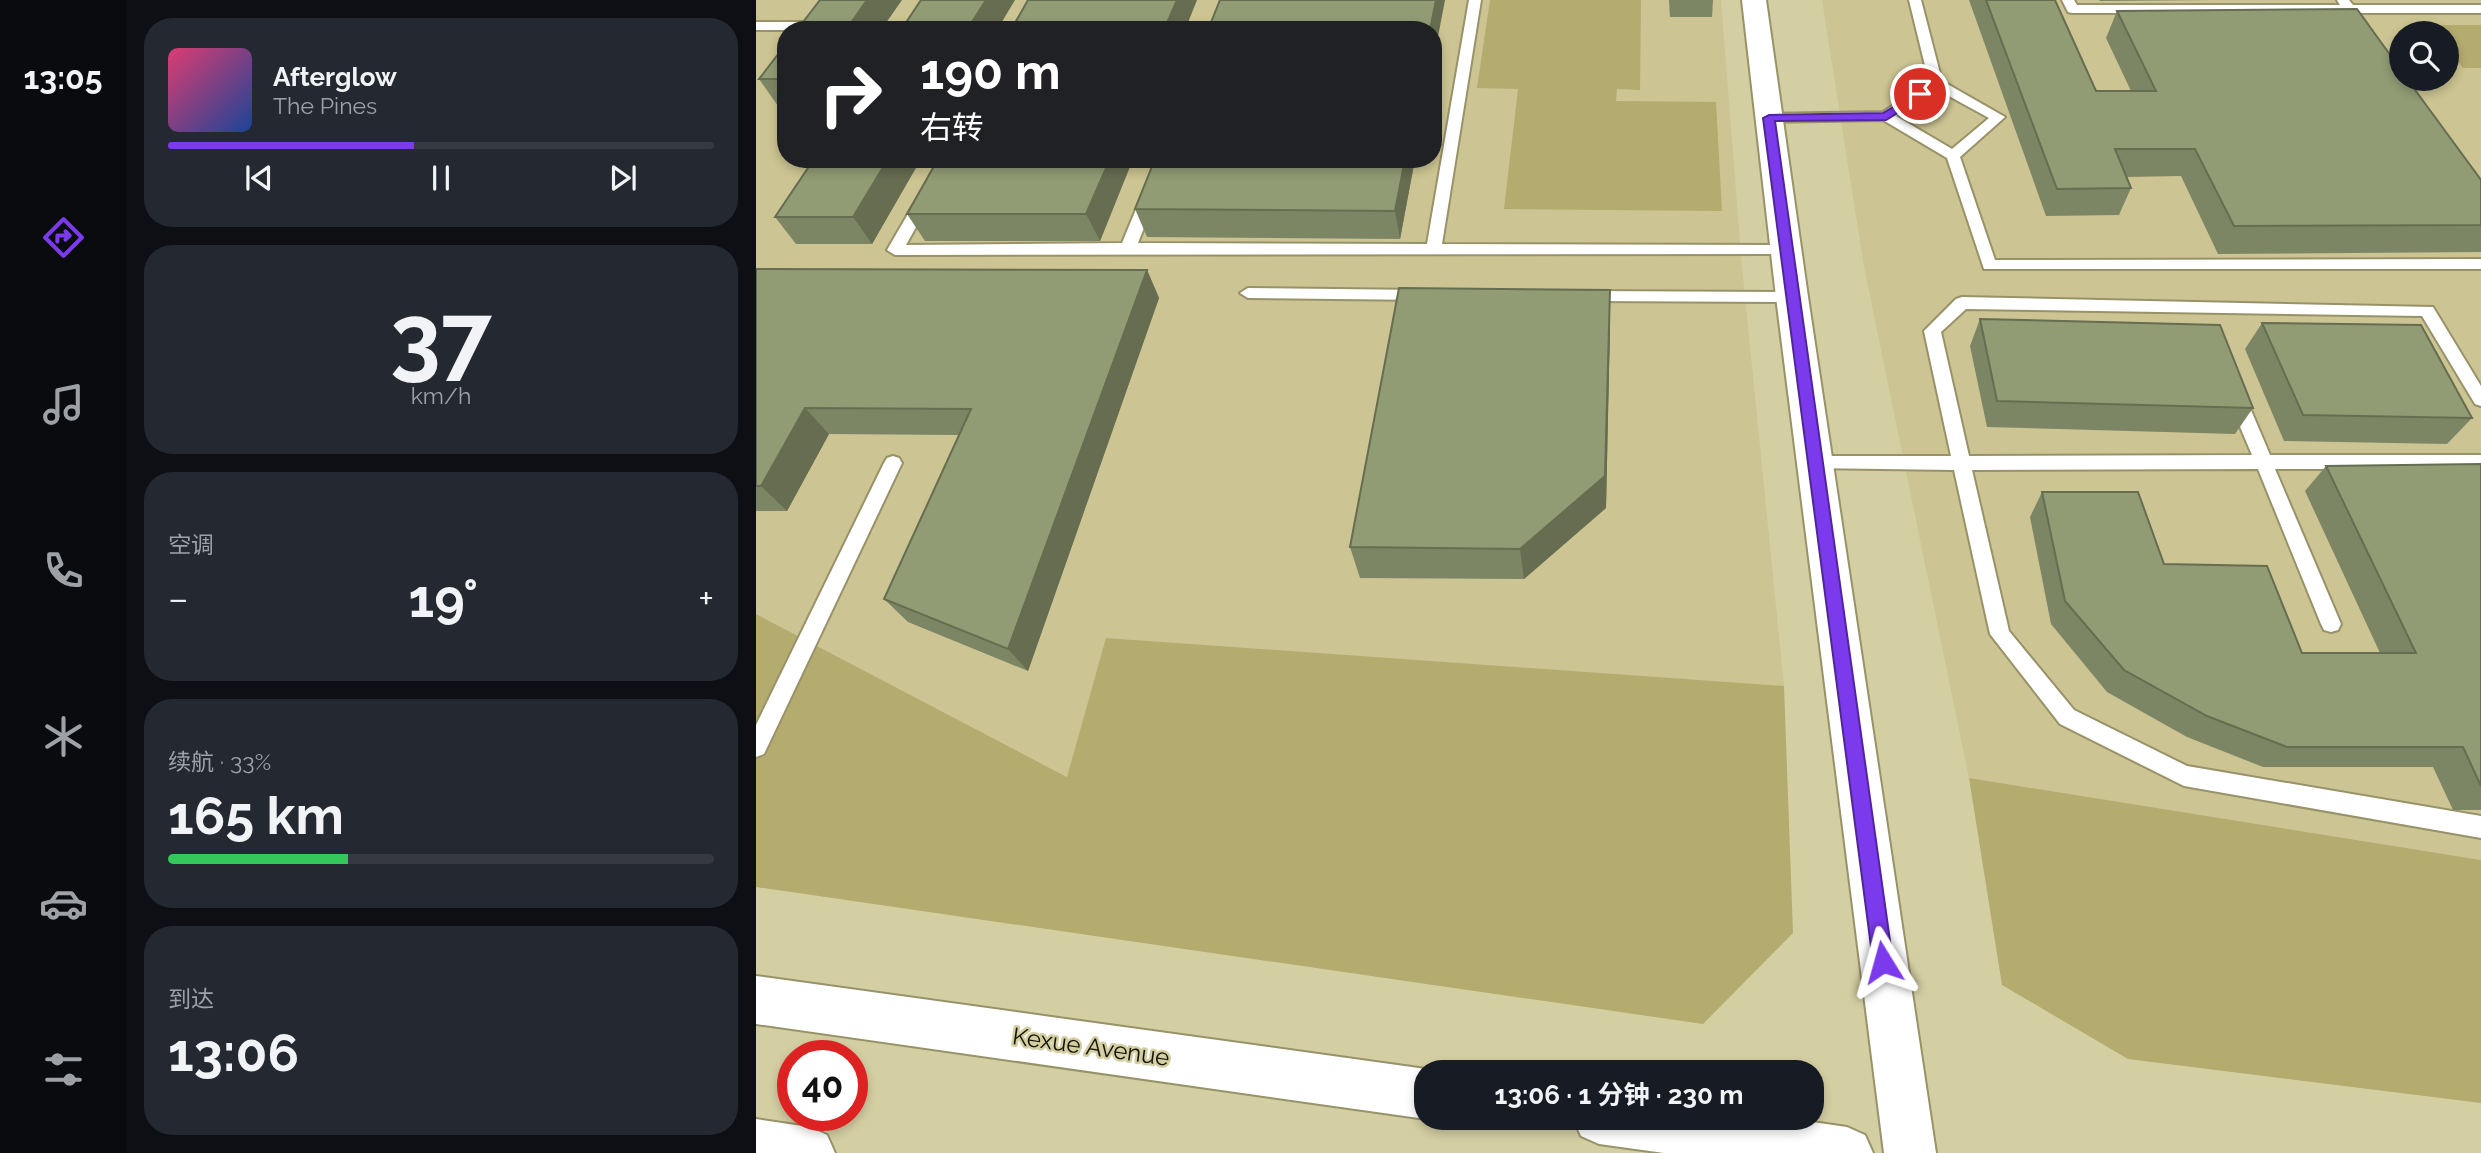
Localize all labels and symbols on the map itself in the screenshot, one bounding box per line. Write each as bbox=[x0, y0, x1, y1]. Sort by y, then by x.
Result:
pin bbox=[1890, 64, 1950, 124]
position arrow bbox=[1846, 925, 1920, 999]
street label: Kexue Avenue bbox=[1011, 1021, 1171, 1072]
speed limit sign: 40 bbox=[777, 1040, 868, 1131]

